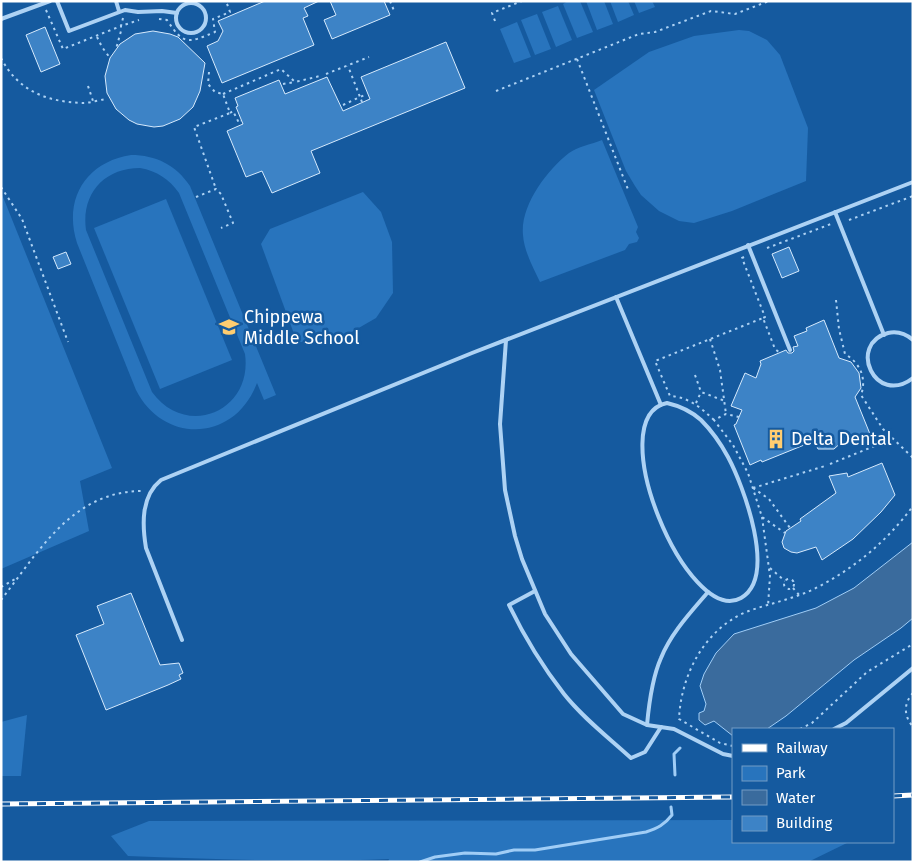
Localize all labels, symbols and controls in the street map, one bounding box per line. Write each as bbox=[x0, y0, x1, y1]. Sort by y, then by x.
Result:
place label: Chippewa Middle School bbox=[244, 306, 360, 349]
school or university icon: Chippewa Middle School bbox=[218, 316, 240, 338]
building icon: Delta Dental bbox=[765, 428, 787, 450]
place label: Delta Dental bbox=[791, 428, 892, 450]
legend bbox=[732, 728, 894, 843]
text: Railway bbox=[776, 739, 828, 757]
text: Park bbox=[776, 764, 806, 782]
text: Water bbox=[776, 789, 815, 807]
text: Building bbox=[776, 814, 832, 832]

